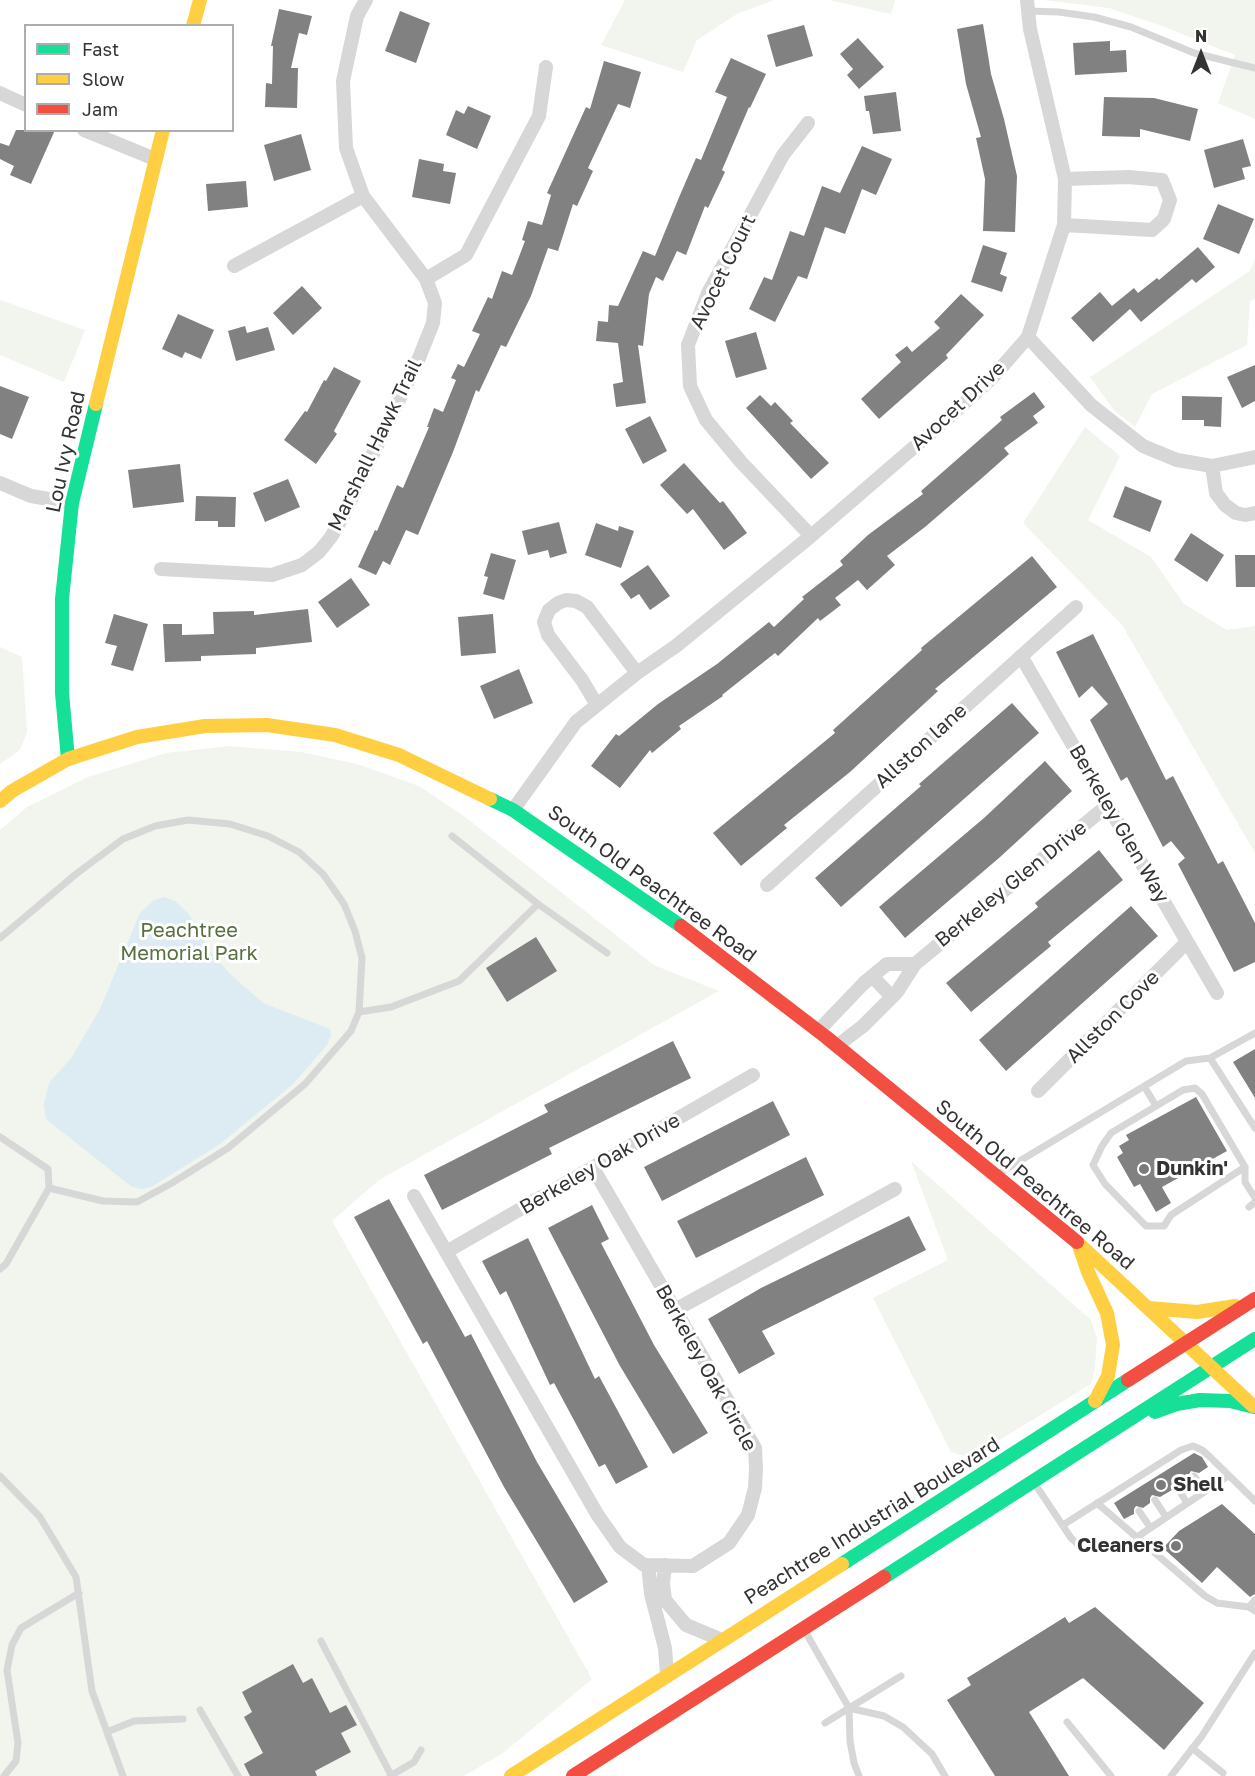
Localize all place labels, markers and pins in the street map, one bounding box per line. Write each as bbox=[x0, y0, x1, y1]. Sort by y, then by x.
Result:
place label: Dunkin' bbox=[1156, 1157, 1228, 1181]
marker: Dunkin' bbox=[1137, 1162, 1151, 1176]
place label: Shell bbox=[1173, 1473, 1224, 1497]
marker: Shell bbox=[1154, 1478, 1168, 1492]
place label: Cleaners bbox=[1077, 1534, 1164, 1558]
marker: Cleaners bbox=[1169, 1539, 1183, 1553]

